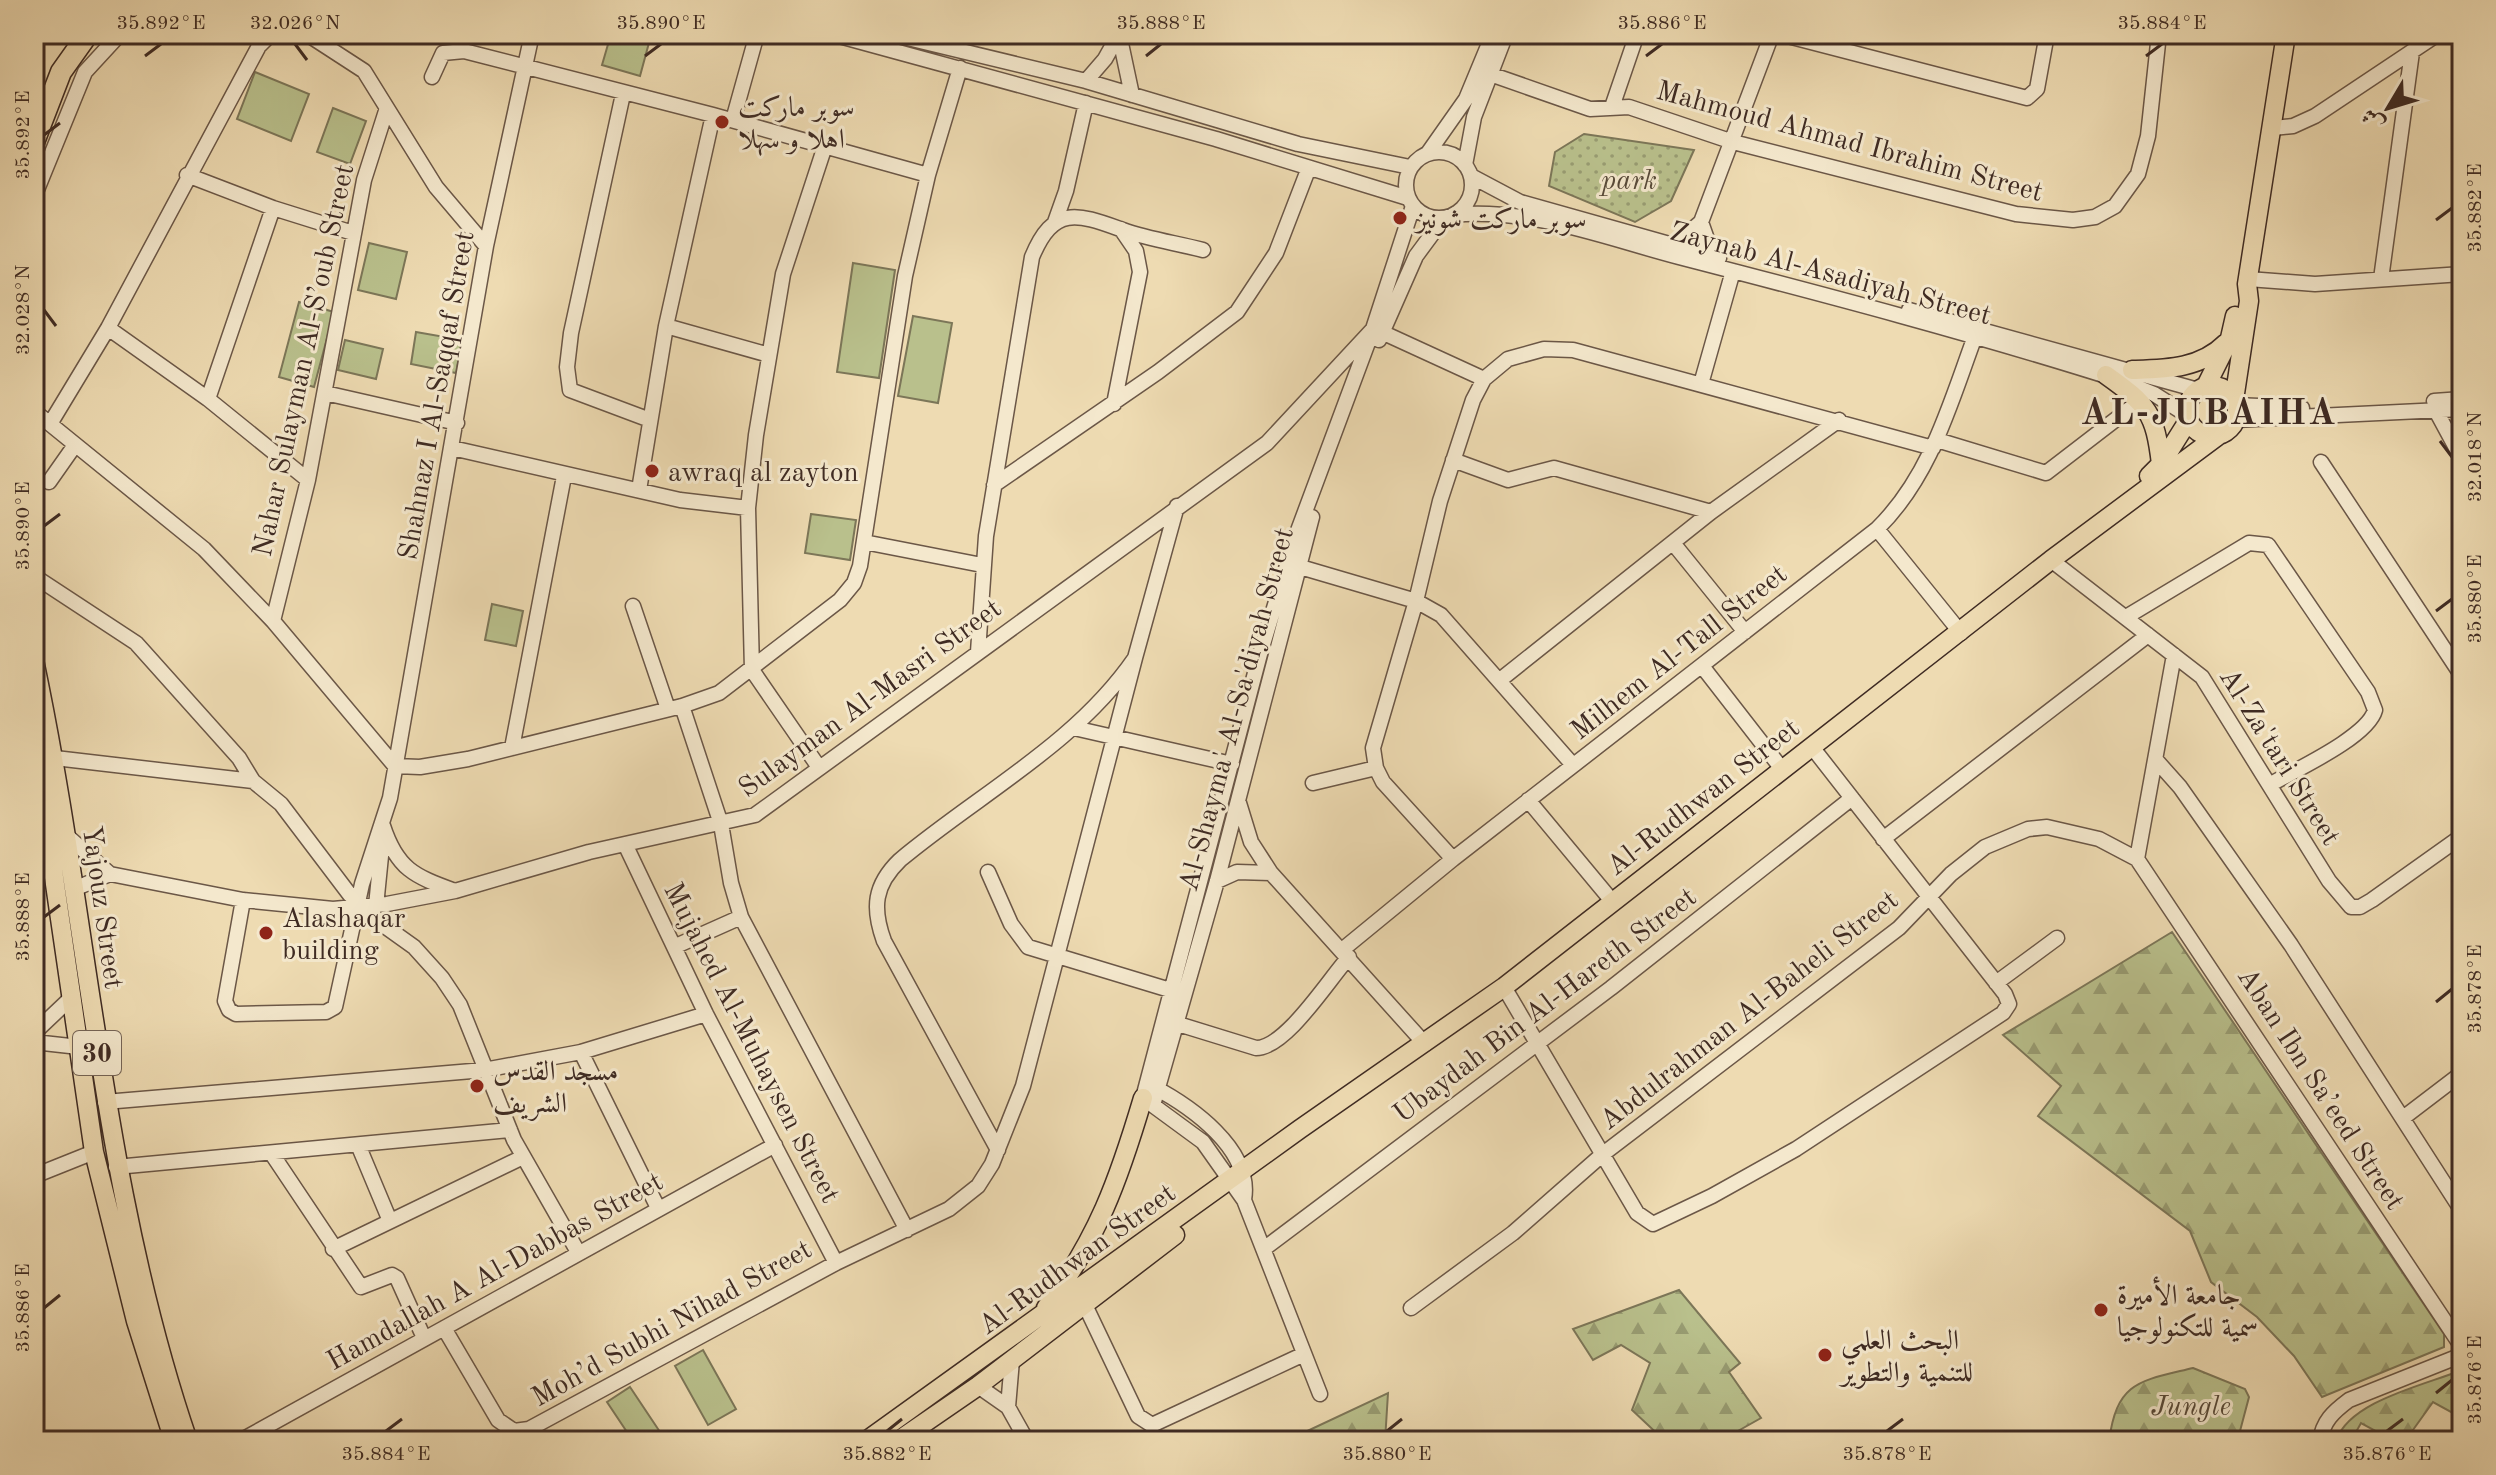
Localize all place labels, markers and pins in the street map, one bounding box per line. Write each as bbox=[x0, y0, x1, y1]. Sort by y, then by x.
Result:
place label: سوبر ماركت اهلا و سهلا bbox=[738, 94, 855, 157]
marker: سوبر ماركت اهلا و سهلا bbox=[713, 113, 731, 131]
place label: سوبر ماركت شونيز bbox=[1413, 206, 1587, 236]
marker: سوبر ماركت شونيز bbox=[1391, 209, 1409, 227]
place label: awraq al zayton bbox=[668, 460, 859, 488]
marker: awraq al zayton bbox=[643, 462, 661, 480]
place label: Alashaqar building bbox=[282, 906, 405, 966]
marker: Alashaqar building bbox=[257, 924, 275, 942]
place label: مسجد القدس الشريف bbox=[493, 1059, 618, 1121]
marker: مسجد القدس الشريف bbox=[468, 1077, 486, 1095]
place label: جامعة الأميرة سمية للتكنولوجيا bbox=[2117, 1276, 2258, 1344]
marker: جامعة الأميرة سمية للتكنولوجيا bbox=[2092, 1301, 2110, 1319]
place label: البحث العلمي للتنمية والتطوير bbox=[1838, 1328, 1973, 1389]
marker: البحث العلمي للتنمية والتطوير bbox=[1816, 1346, 1834, 1364]

